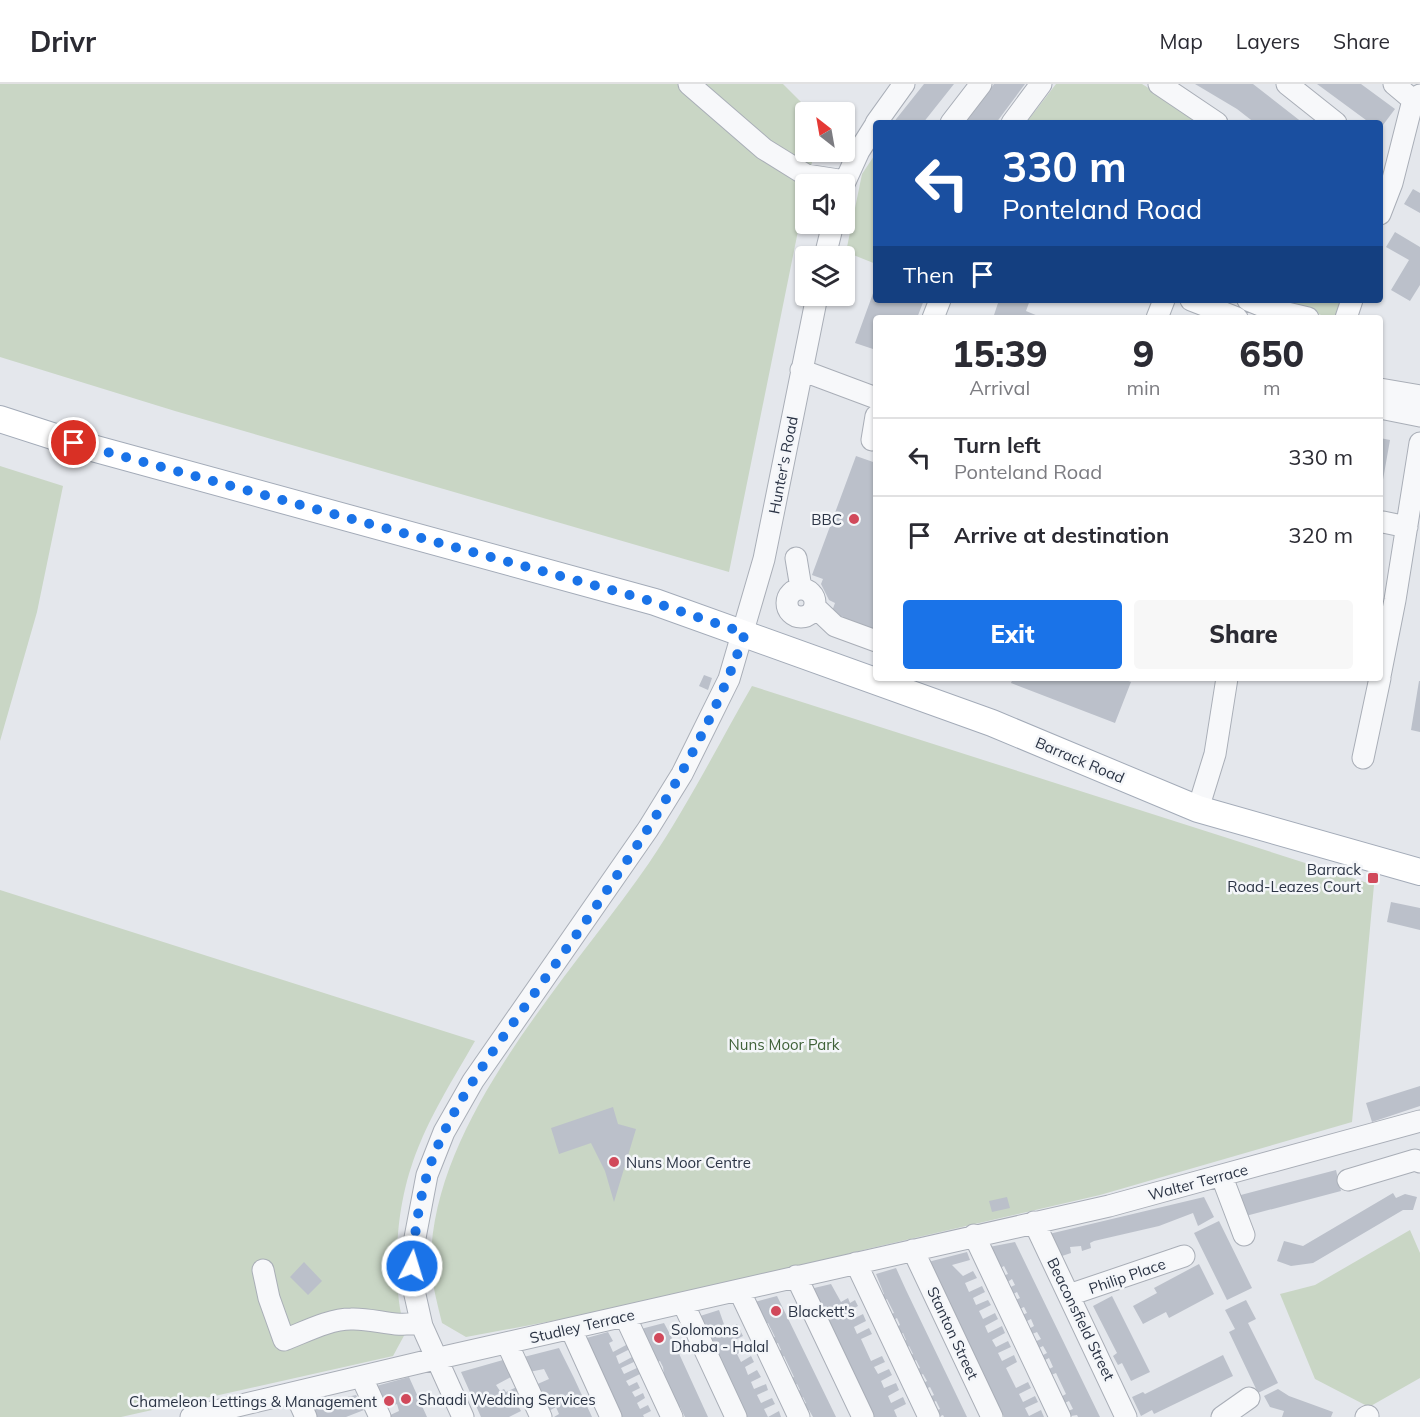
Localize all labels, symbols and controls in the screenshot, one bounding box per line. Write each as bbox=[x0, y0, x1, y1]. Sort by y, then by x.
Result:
text: Drivr bbox=[30, 24, 96, 59]
text: Map bbox=[1160, 28, 1203, 54]
text: Layers bbox=[1236, 28, 1300, 54]
text: Share bbox=[1333, 28, 1390, 54]
north arrow bbox=[795, 102, 855, 162]
map controls bbox=[795, 102, 855, 306]
text: 330 m bbox=[1002, 140, 1127, 193]
icon: left bbox=[903, 144, 981, 222]
button: sound bbox=[795, 174, 855, 234]
text: Ponteland Road bbox=[1002, 192, 1202, 226]
button: layers bbox=[795, 246, 855, 306]
icon: arrive bbox=[966, 258, 999, 291]
text: Then bbox=[903, 261, 954, 289]
text: 15:39 bbox=[952, 331, 1048, 376]
text: 9 bbox=[1133, 331, 1154, 376]
text: 650 bbox=[1239, 331, 1304, 376]
text: Arrival bbox=[969, 375, 1030, 400]
text: min bbox=[1126, 375, 1161, 400]
text: m bbox=[1263, 375, 1281, 400]
street label: Hunter's Road bbox=[764, 415, 802, 515]
pin bbox=[48, 417, 99, 468]
icon: arrive bbox=[57, 426, 90, 459]
text: Turn left bbox=[954, 431, 1041, 459]
icon: left bbox=[903, 441, 936, 474]
text: 330 m bbox=[1288, 443, 1353, 471]
text: Ponteland Road bbox=[954, 459, 1102, 484]
place label: BBC bbox=[811, 510, 842, 529]
marker: BBC bbox=[847, 512, 861, 526]
icon: arrive bbox=[903, 519, 936, 552]
text: Arrive at destination bbox=[954, 521, 1169, 549]
text: 320 m bbox=[1288, 521, 1353, 549]
button: Exit bbox=[903, 600, 1122, 669]
button: Share bbox=[1134, 600, 1353, 669]
street label: Barrack Road bbox=[1033, 733, 1127, 787]
place label: Barrack Road-Leazes Court bbox=[1227, 860, 1361, 896]
marker: Barrack Road-Leazes Court bbox=[1366, 871, 1380, 885]
park label: Nuns Moor Park bbox=[729, 1035, 840, 1054]
place label: Nuns Moor Centre bbox=[626, 1153, 751, 1172]
marker: Nuns Moor Centre bbox=[607, 1155, 621, 1169]
street label: Walter Terrace bbox=[1146, 1160, 1250, 1204]
position arrow bbox=[380, 1234, 444, 1298]
street label: Philip Place bbox=[1086, 1254, 1168, 1298]
street label: Beaconsfield Street bbox=[1043, 1255, 1119, 1383]
street label: Stanton Street bbox=[923, 1284, 983, 1382]
place label: Blackett's bbox=[788, 1302, 855, 1321]
marker: Blackett's bbox=[769, 1304, 783, 1318]
street label: Studley Terrace bbox=[528, 1305, 636, 1347]
place label: Solomons Dhaba - Halal bbox=[671, 1320, 769, 1356]
marker: Solomons Dhaba - Halal bbox=[652, 1331, 666, 1345]
place label: Shaadi Wedding Services bbox=[418, 1390, 596, 1409]
place label: Chameleon Lettings & Management bbox=[129, 1392, 377, 1411]
marker: Shaadi Wedding Services bbox=[399, 1392, 413, 1406]
marker: Chameleon Lettings & Management bbox=[382, 1394, 396, 1408]

